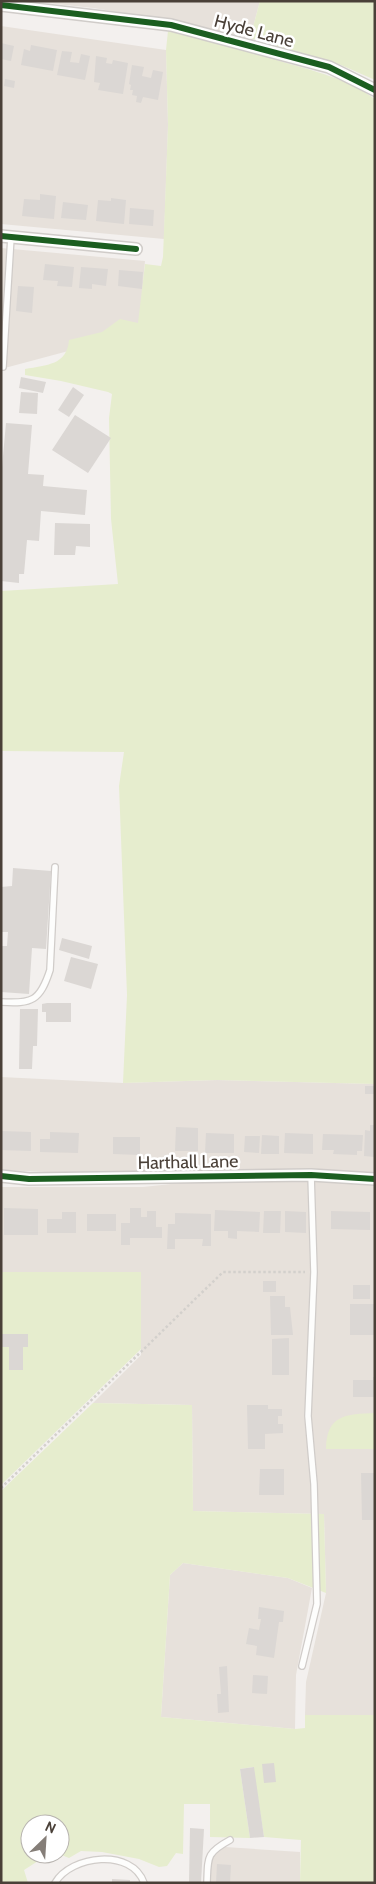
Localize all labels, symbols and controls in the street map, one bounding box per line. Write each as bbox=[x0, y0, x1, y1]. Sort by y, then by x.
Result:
street label: Hyde Lane bbox=[212, 10, 296, 52]
street label: Harthall Lane bbox=[137, 1150, 239, 1174]
north arrow bbox=[20, 1814, 70, 1864]
text: N bbox=[42, 1817, 59, 1837]

